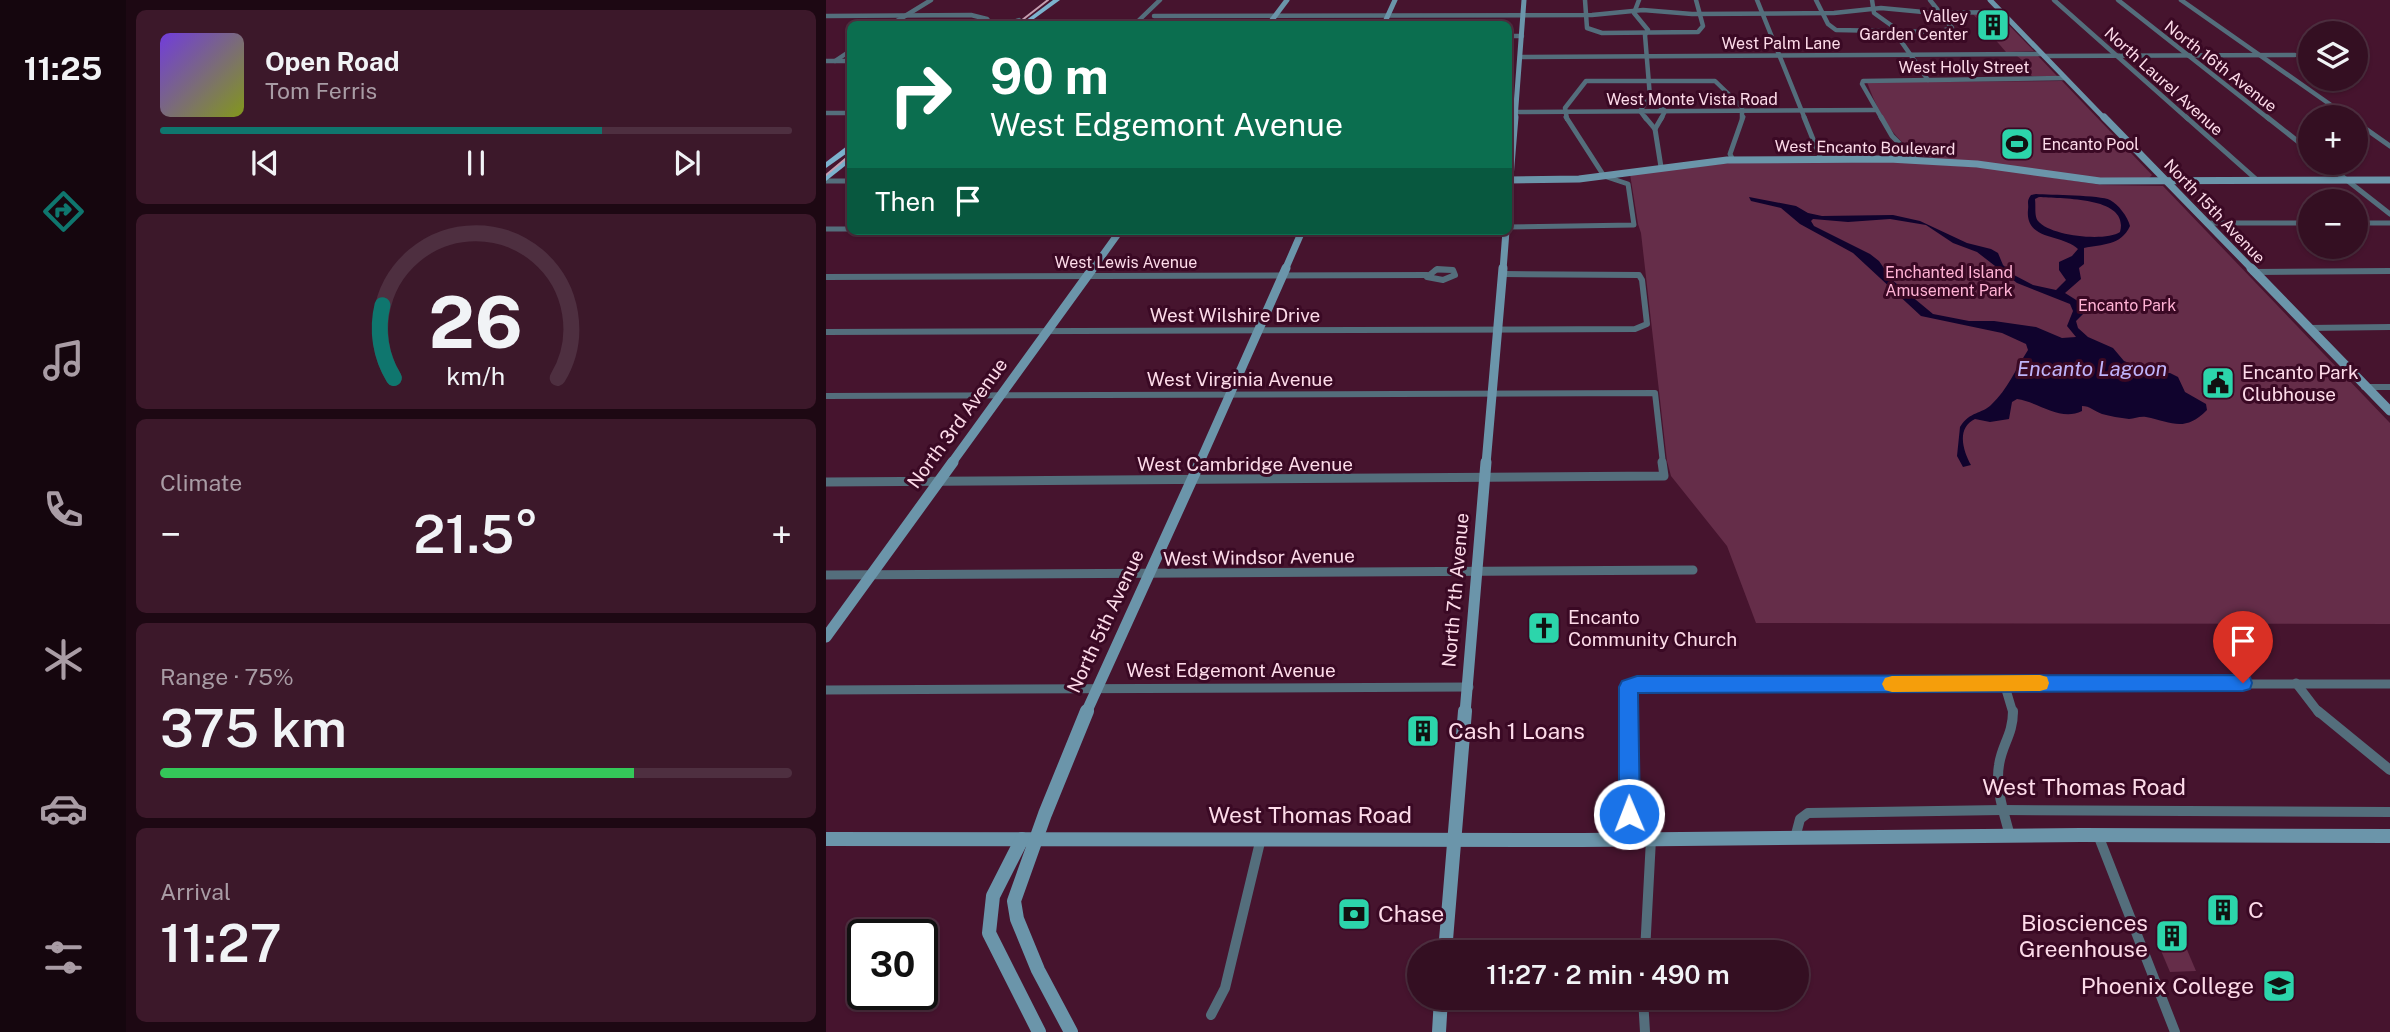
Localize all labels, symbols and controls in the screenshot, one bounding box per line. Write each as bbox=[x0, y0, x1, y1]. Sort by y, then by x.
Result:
building icon: Valley Garden Center bbox=[1974, 6, 2012, 44]
place label: Valley Garden Center bbox=[1859, 7, 1968, 44]
street label: North 16th Avenue bbox=[2161, 17, 2281, 116]
map controls bbox=[2298, 21, 2368, 259]
button: layers bbox=[2298, 21, 2368, 91]
street label: North Laurel Avenue bbox=[2101, 23, 2227, 139]
street label: West Palm Lane bbox=[1721, 34, 1841, 53]
text: Open Road bbox=[265, 46, 400, 77]
text: 90 m bbox=[990, 47, 1109, 105]
icon: right bbox=[875, 49, 966, 140]
text: 11:25 bbox=[24, 50, 102, 87]
street label: West Holly Street bbox=[1898, 58, 2030, 77]
text: Tom Ferris bbox=[265, 77, 377, 104]
street label: West Monte Vista Road bbox=[1606, 90, 1778, 109]
button: + bbox=[2298, 105, 2368, 175]
text: West Edgemont Avenue bbox=[990, 106, 1343, 143]
sports icon: Encanto Pool bbox=[1998, 125, 2036, 163]
place label: Encanto Pool bbox=[2042, 135, 2139, 154]
street label: West Encanto Boulevard bbox=[1775, 136, 1955, 159]
icon: previous bbox=[246, 144, 284, 182]
icon: pause bbox=[457, 144, 495, 182]
icon: next bbox=[668, 144, 706, 182]
street label: North 15th Avenue bbox=[2160, 155, 2269, 267]
icon: arrive bbox=[949, 182, 987, 220]
text: Then bbox=[875, 186, 935, 217]
icon: directions bbox=[39, 187, 88, 236]
button: − bbox=[2298, 189, 2368, 259]
street label: West Lewis Avenue bbox=[1055, 253, 1197, 272]
park label: Enchanted Island Amusement Park bbox=[1885, 263, 2013, 300]
text: 26 bbox=[429, 279, 523, 364]
park label: Encanto Park bbox=[2078, 296, 2176, 315]
street label: West Wilshire Drive bbox=[1150, 304, 1320, 326]
icon: music bbox=[39, 336, 88, 385]
street label: North 3rd Avenue bbox=[902, 354, 1012, 492]
water label: Encanto Lagoon bbox=[2017, 356, 2167, 381]
text: km/h bbox=[447, 360, 505, 390]
place label: Encanto Park Clubhouse bbox=[2242, 361, 2359, 405]
public building icon: Encanto Park Clubhouse bbox=[2199, 364, 2237, 402]
street label: West Virginia Avenue bbox=[1147, 368, 1333, 390]
street label: West Cambridge Avenue bbox=[1137, 453, 1353, 475]
text: Climate bbox=[160, 469, 242, 496]
icon: phone bbox=[39, 485, 88, 534]
text: 21.5° bbox=[413, 504, 539, 565]
text: − bbox=[160, 512, 181, 557]
text: + bbox=[771, 512, 792, 557]
street label: North 7th Avenue bbox=[1437, 512, 1473, 668]
street label: West Windsor Avenue bbox=[1163, 544, 1355, 570]
street label: North 5th Avenue bbox=[1062, 546, 1148, 696]
place label: Encanto Community Church bbox=[1568, 606, 1737, 650]
church icon: Encanto Community Church bbox=[1525, 609, 1563, 647]
pin bbox=[2213, 611, 2273, 683]
icon: arrive bbox=[2224, 622, 2262, 660]
icon: climate bbox=[39, 635, 88, 684]
street label: West Edgemont Avenue bbox=[1126, 659, 1336, 681]
text: Range · 75% bbox=[160, 663, 294, 690]
text: 375 km bbox=[160, 698, 347, 759]
building icon: Cash 1 Loans bbox=[1404, 712, 1442, 750]
place label: Cash 1 Loans bbox=[1448, 717, 1585, 744]
street label: West Thomas Road bbox=[1982, 773, 2186, 800]
position arrow bbox=[1592, 777, 1666, 851]
icon: car bbox=[39, 784, 88, 833]
street label: West Thomas Road bbox=[1208, 801, 1412, 828]
text: Arrival bbox=[160, 878, 231, 905]
building icon: C bbox=[2204, 891, 2242, 929]
bank icon: Chase bbox=[1335, 895, 1373, 933]
place label: C bbox=[2248, 896, 2264, 923]
place label: Chase bbox=[1378, 900, 1444, 927]
place label: Biosciences Greenhouse bbox=[2019, 909, 2148, 962]
text: 11:27 bbox=[160, 913, 282, 974]
building icon: Biosciences Greenhouse bbox=[2153, 917, 2191, 955]
speed limit sign: 30 bbox=[847, 919, 938, 1010]
icon: filters bbox=[39, 933, 88, 982]
text: 11:27 · 2 min · 490 m bbox=[1486, 959, 1730, 990]
school or university icon: Phoenix College bbox=[2260, 967, 2298, 1005]
place label: Phoenix College bbox=[2081, 972, 2254, 999]

